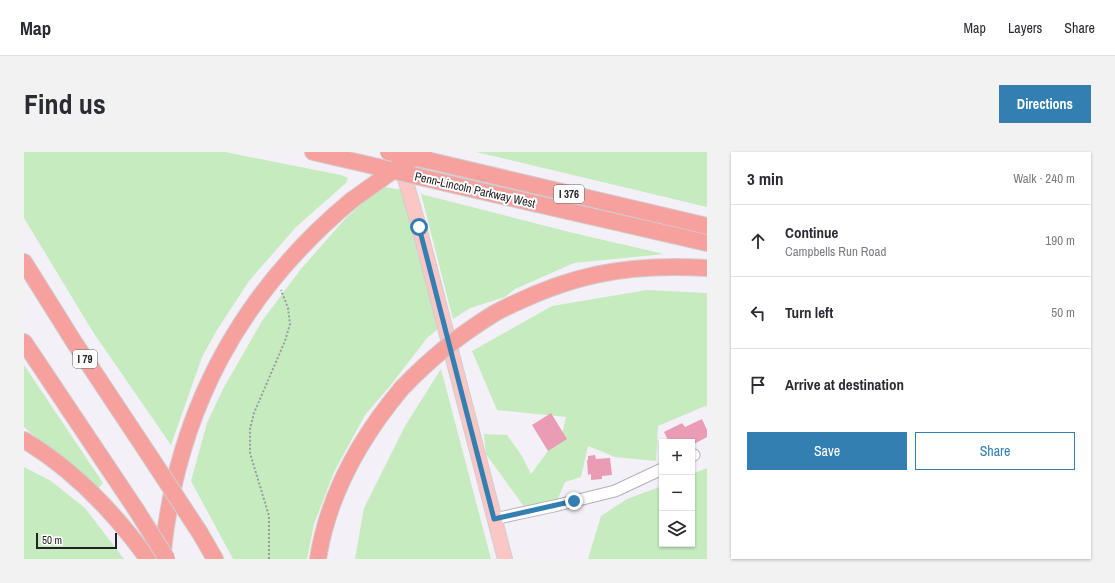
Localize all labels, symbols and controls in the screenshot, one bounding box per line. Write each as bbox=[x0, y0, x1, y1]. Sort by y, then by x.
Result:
text: Map bbox=[20, 15, 51, 41]
text: Map bbox=[964, 19, 986, 37]
text: Layers bbox=[1008, 19, 1042, 37]
text: Share bbox=[1064, 19, 1095, 37]
text: Find us bbox=[24, 85, 106, 123]
button: Directions bbox=[999, 85, 1091, 123]
text: 3 min bbox=[747, 167, 783, 190]
street label: Penn-Lincoln Parkway West bbox=[413, 168, 537, 212]
text: Walk · 240 m bbox=[1013, 170, 1075, 187]
road number: I 376 bbox=[554, 185, 584, 203]
route start bbox=[410, 218, 428, 236]
text: Continue bbox=[785, 222, 838, 243]
icon: ahead bbox=[747, 230, 769, 252]
text: 190 m bbox=[1045, 232, 1075, 249]
text: Campbells Run Road bbox=[785, 243, 886, 260]
icon: left bbox=[747, 302, 769, 324]
text: Turn left bbox=[785, 302, 833, 323]
text: 50 m bbox=[1051, 304, 1075, 321]
road number: I 79 bbox=[73, 350, 97, 368]
icon: arrive bbox=[747, 374, 769, 396]
text: Arrive at destination bbox=[785, 374, 904, 395]
button: Save bbox=[747, 432, 907, 470]
button: Share bbox=[915, 432, 1075, 470]
map controls bbox=[659, 439, 695, 547]
button: + bbox=[659, 439, 695, 475]
button: − bbox=[659, 475, 695, 511]
route end bbox=[565, 492, 583, 510]
button: layers bbox=[659, 511, 695, 547]
scale bar bbox=[36, 531, 117, 550]
text: 50 m bbox=[42, 533, 62, 547]

